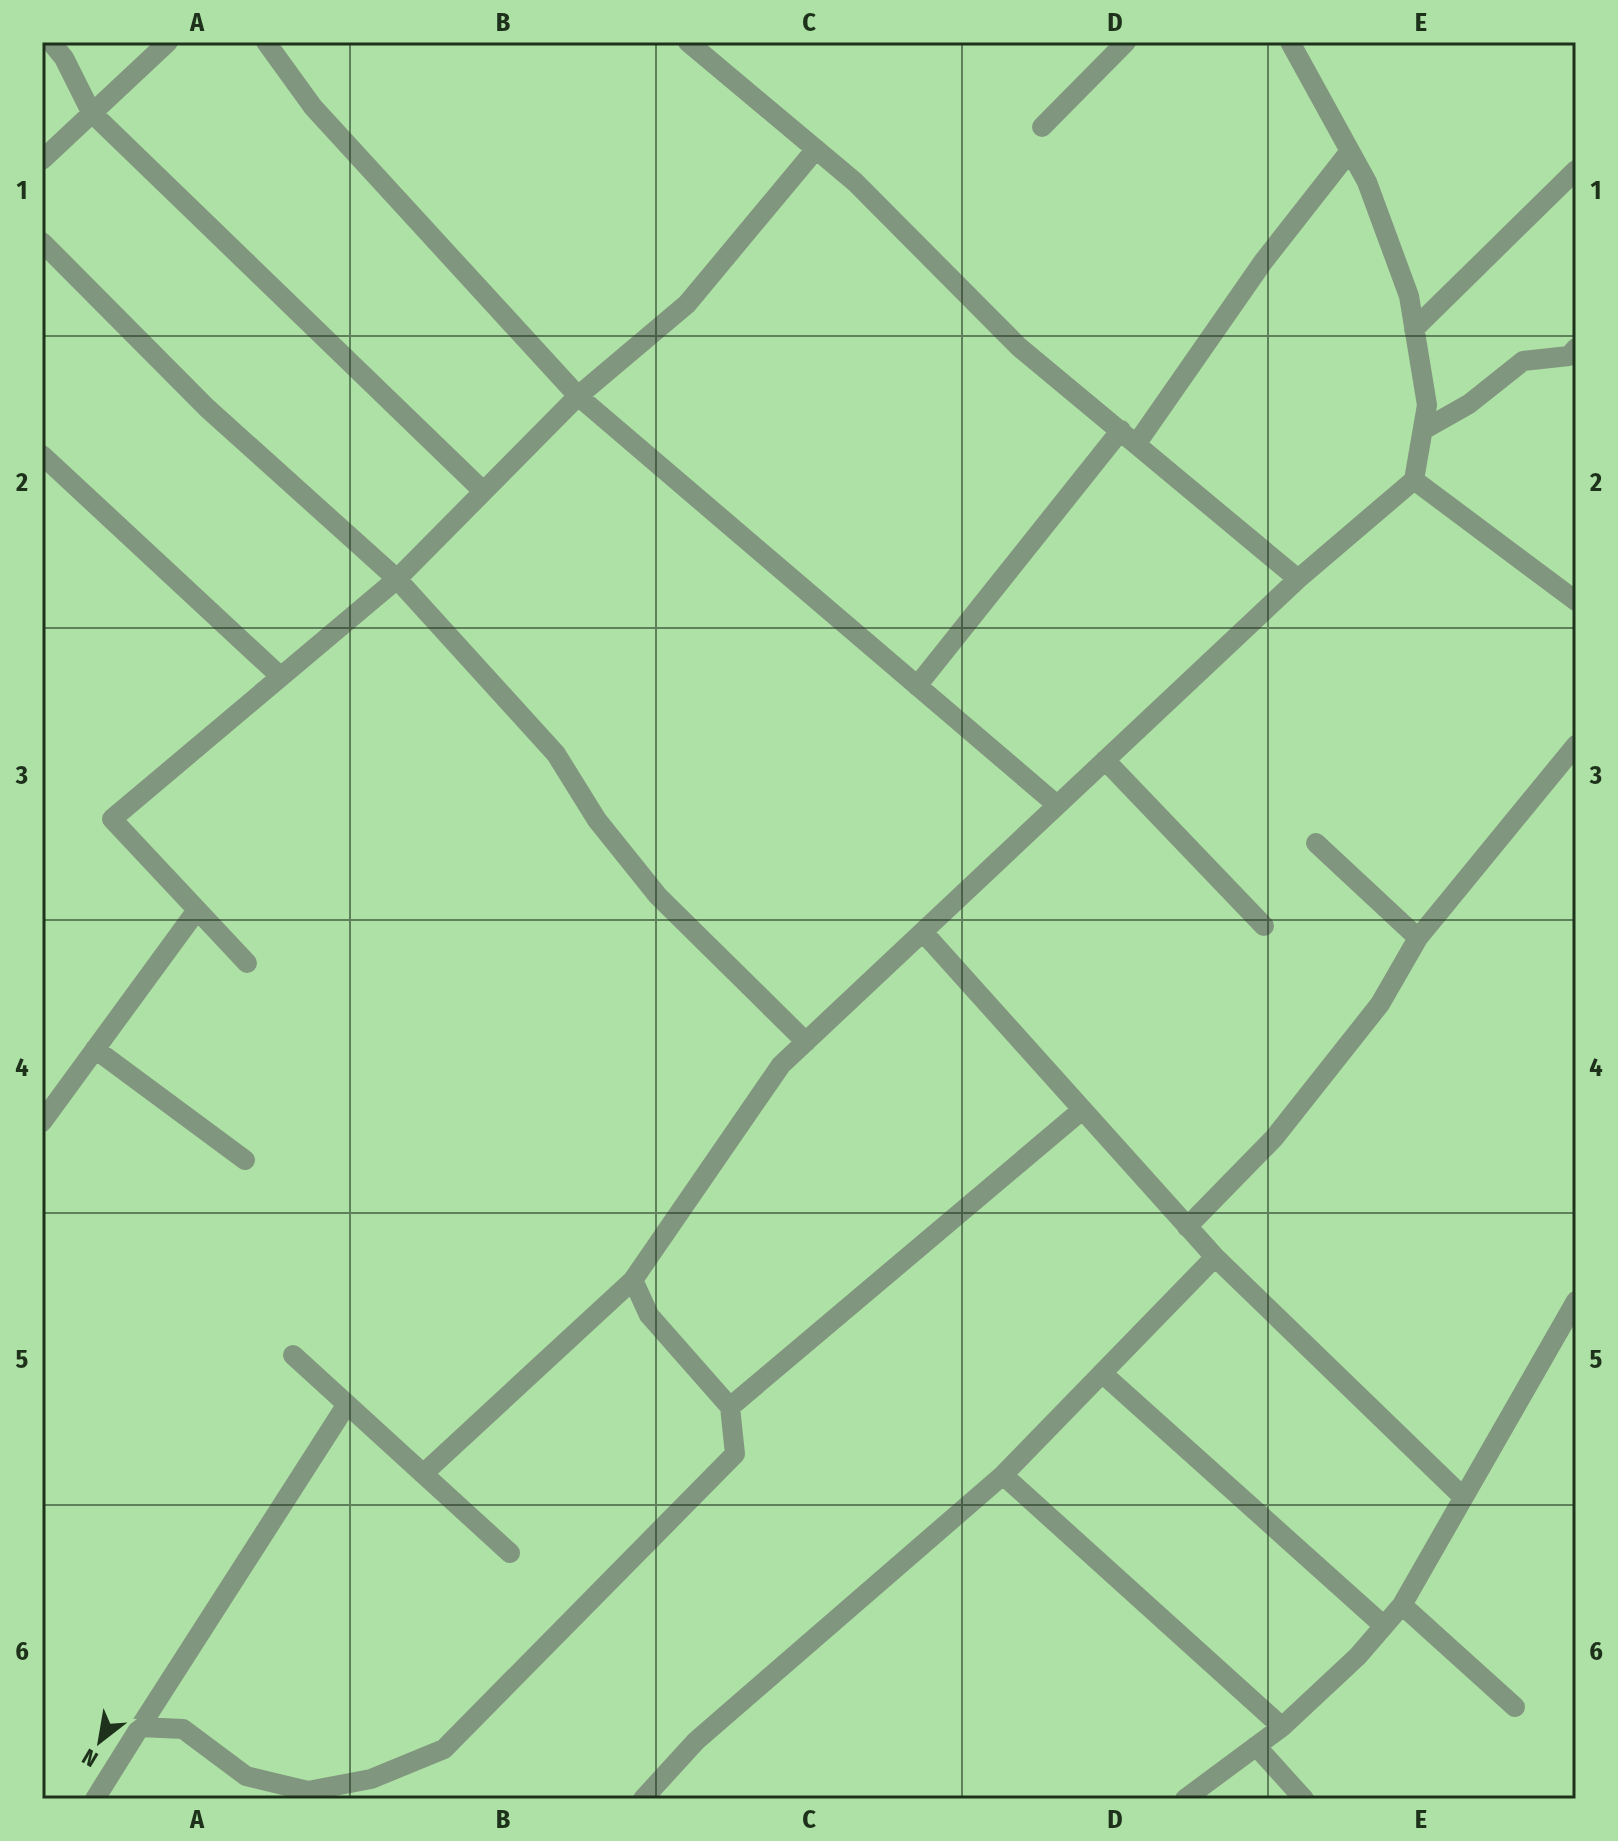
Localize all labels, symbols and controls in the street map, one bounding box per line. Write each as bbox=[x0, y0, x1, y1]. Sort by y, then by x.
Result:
text: A bbox=[189, 7, 205, 38]
text: B bbox=[496, 7, 511, 38]
text: C bbox=[802, 7, 816, 38]
text: D bbox=[1107, 7, 1123, 38]
text: E bbox=[1415, 7, 1427, 38]
text: 1 bbox=[17, 175, 28, 206]
text: 1 bbox=[1591, 175, 1602, 206]
text: 2 bbox=[15, 467, 28, 498]
text: 2 bbox=[1589, 467, 1602, 498]
text: 3 bbox=[15, 760, 28, 791]
text: 3 bbox=[1589, 760, 1602, 791]
text: 4 bbox=[15, 1052, 29, 1083]
text: 4 bbox=[1589, 1052, 1603, 1083]
text: 5 bbox=[16, 1344, 29, 1375]
text: 5 bbox=[1590, 1344, 1603, 1375]
text: 6 bbox=[15, 1636, 29, 1667]
text: 6 bbox=[1589, 1636, 1603, 1667]
north arrow bbox=[60, 1701, 140, 1781]
text: N bbox=[77, 1743, 103, 1773]
text: A bbox=[189, 1804, 205, 1835]
text: B bbox=[496, 1804, 511, 1835]
text: C bbox=[802, 1804, 816, 1835]
text: D bbox=[1107, 1804, 1123, 1835]
text: E bbox=[1415, 1804, 1427, 1835]

